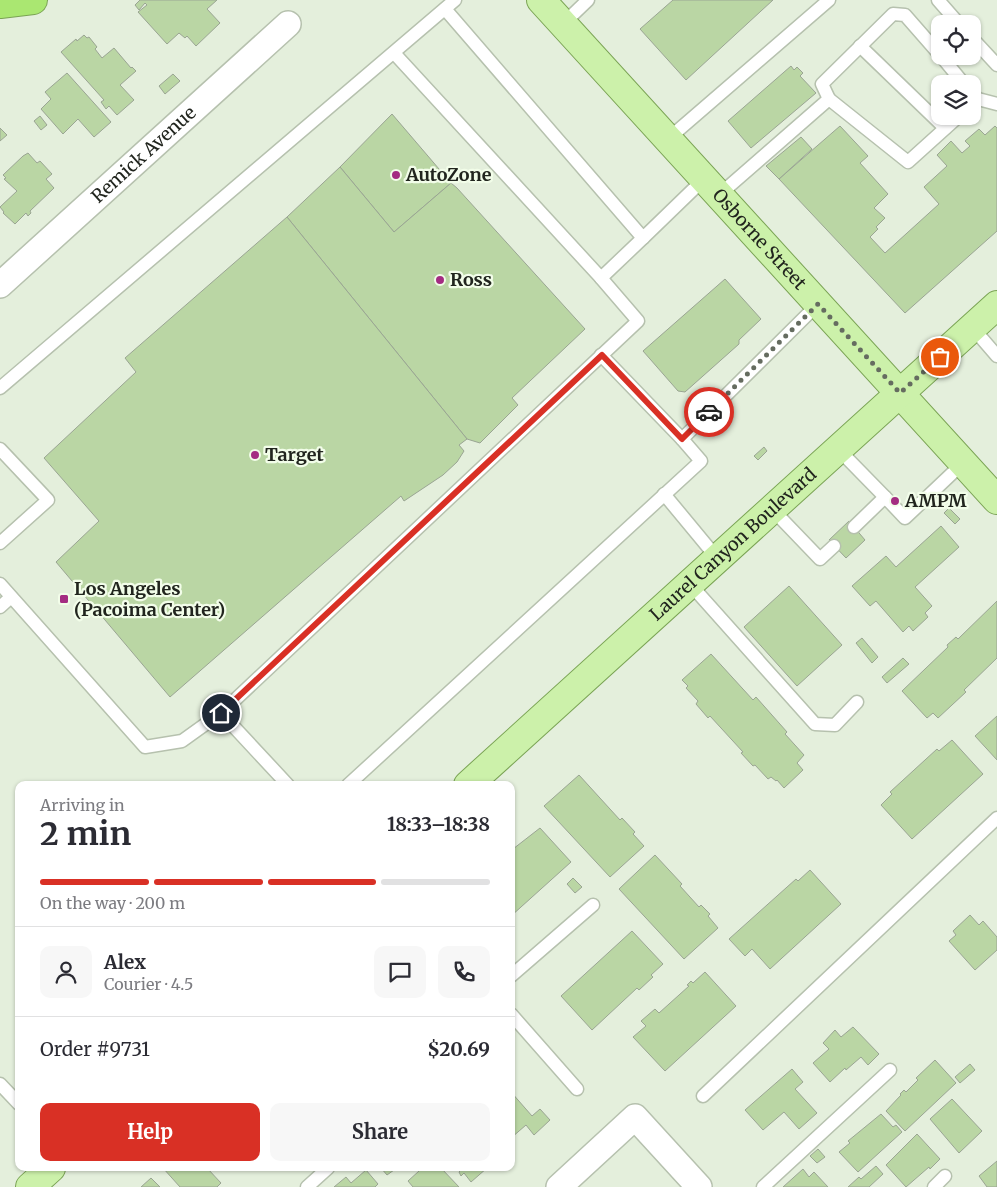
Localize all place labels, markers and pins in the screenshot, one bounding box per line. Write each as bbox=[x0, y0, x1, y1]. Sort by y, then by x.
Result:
place label: AutoZone bbox=[405, 163, 492, 186]
marker: AutoZone bbox=[390, 169, 402, 181]
place label: Ross bbox=[450, 268, 492, 291]
marker: Ross bbox=[434, 274, 446, 286]
pin bbox=[919, 336, 961, 378]
place label: Target bbox=[265, 443, 324, 466]
marker: Target bbox=[249, 449, 261, 461]
place label: AMPM bbox=[904, 489, 967, 512]
marker: AMPM bbox=[889, 495, 901, 507]
place label: Los Angeles (Pacoima Center) bbox=[74, 577, 225, 621]
marker: Los Angeles (Pacoima Center) bbox=[58, 593, 70, 605]
pin bbox=[200, 692, 242, 734]

